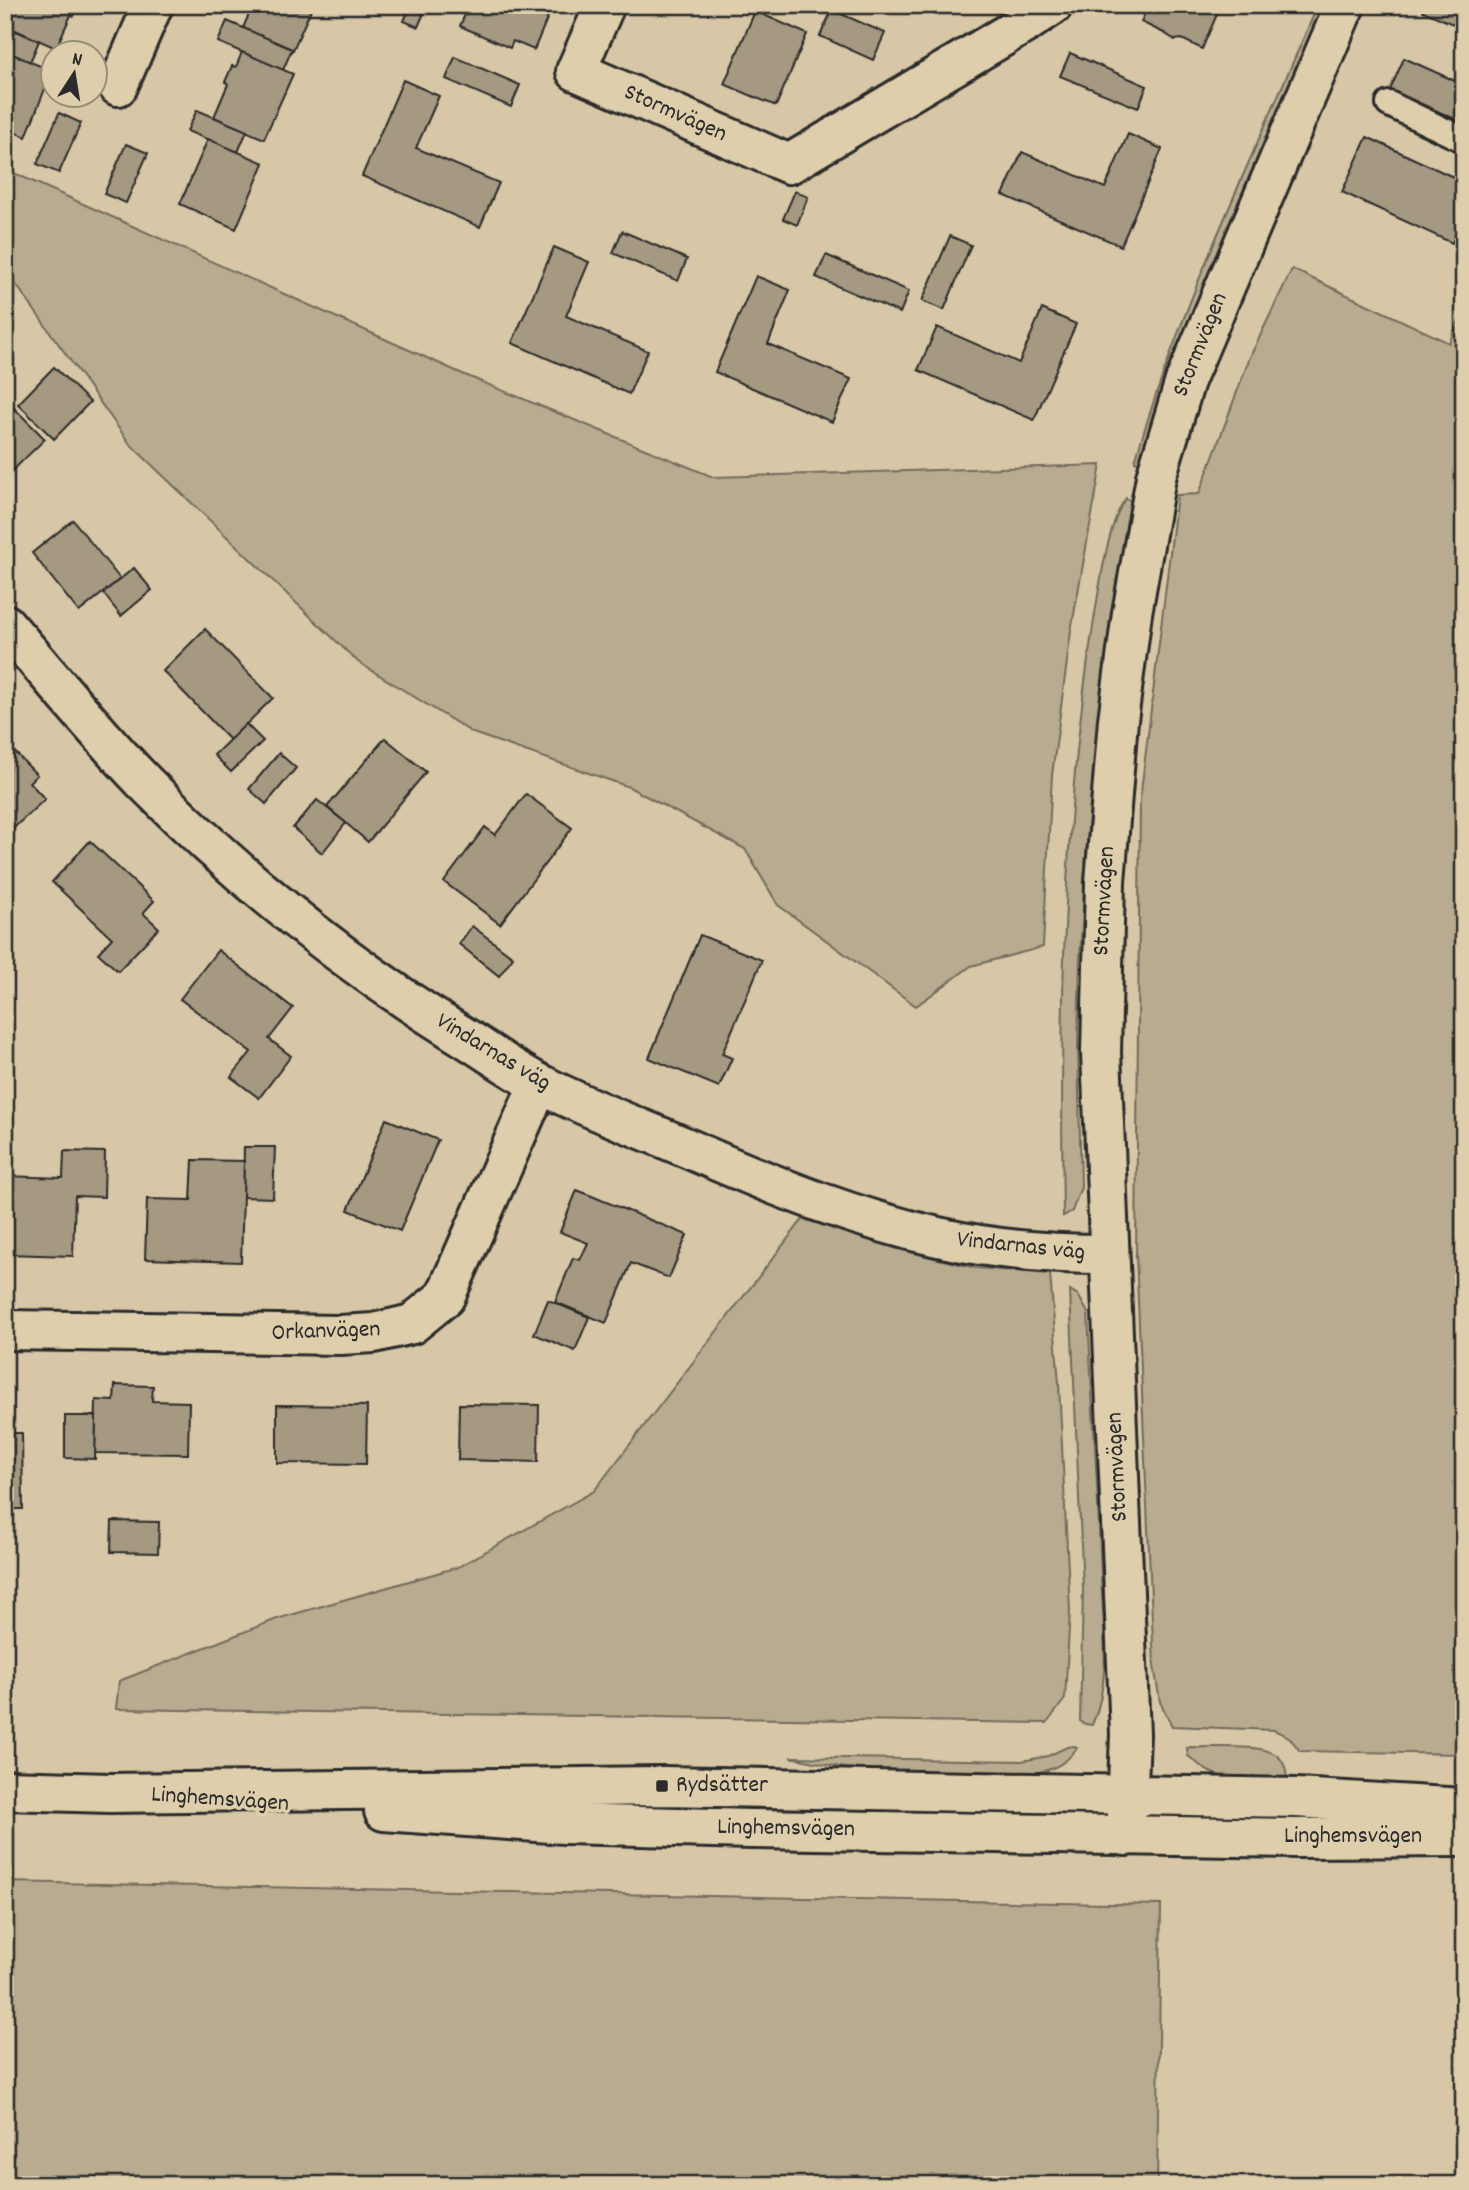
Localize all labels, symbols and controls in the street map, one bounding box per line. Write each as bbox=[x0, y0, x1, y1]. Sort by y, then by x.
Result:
north arrow bbox=[38, 38, 108, 108]
text: N bbox=[69, 47, 84, 75]
street label: Stormvägen bbox=[618, 76, 732, 152]
street label: Stormvägen bbox=[1165, 288, 1237, 402]
street label: Stormvägen bbox=[1085, 845, 1125, 957]
street label: Vindarnas väg bbox=[429, 1005, 557, 1101]
street label: Vindarnas väg bbox=[955, 1223, 1087, 1271]
street label: Orkanvägen bbox=[271, 1313, 381, 1351]
street label: Stormvägen bbox=[1098, 1411, 1138, 1523]
place label: Rydsätter bbox=[676, 1769, 768, 1803]
street label: Linghemsvägen bbox=[150, 1778, 290, 1822]
marker: Rydsätter bbox=[654, 1778, 670, 1794]
street label: Linghemsvägen bbox=[717, 1811, 855, 1847]
street label: Linghemsvägen bbox=[1284, 1820, 1422, 1854]

